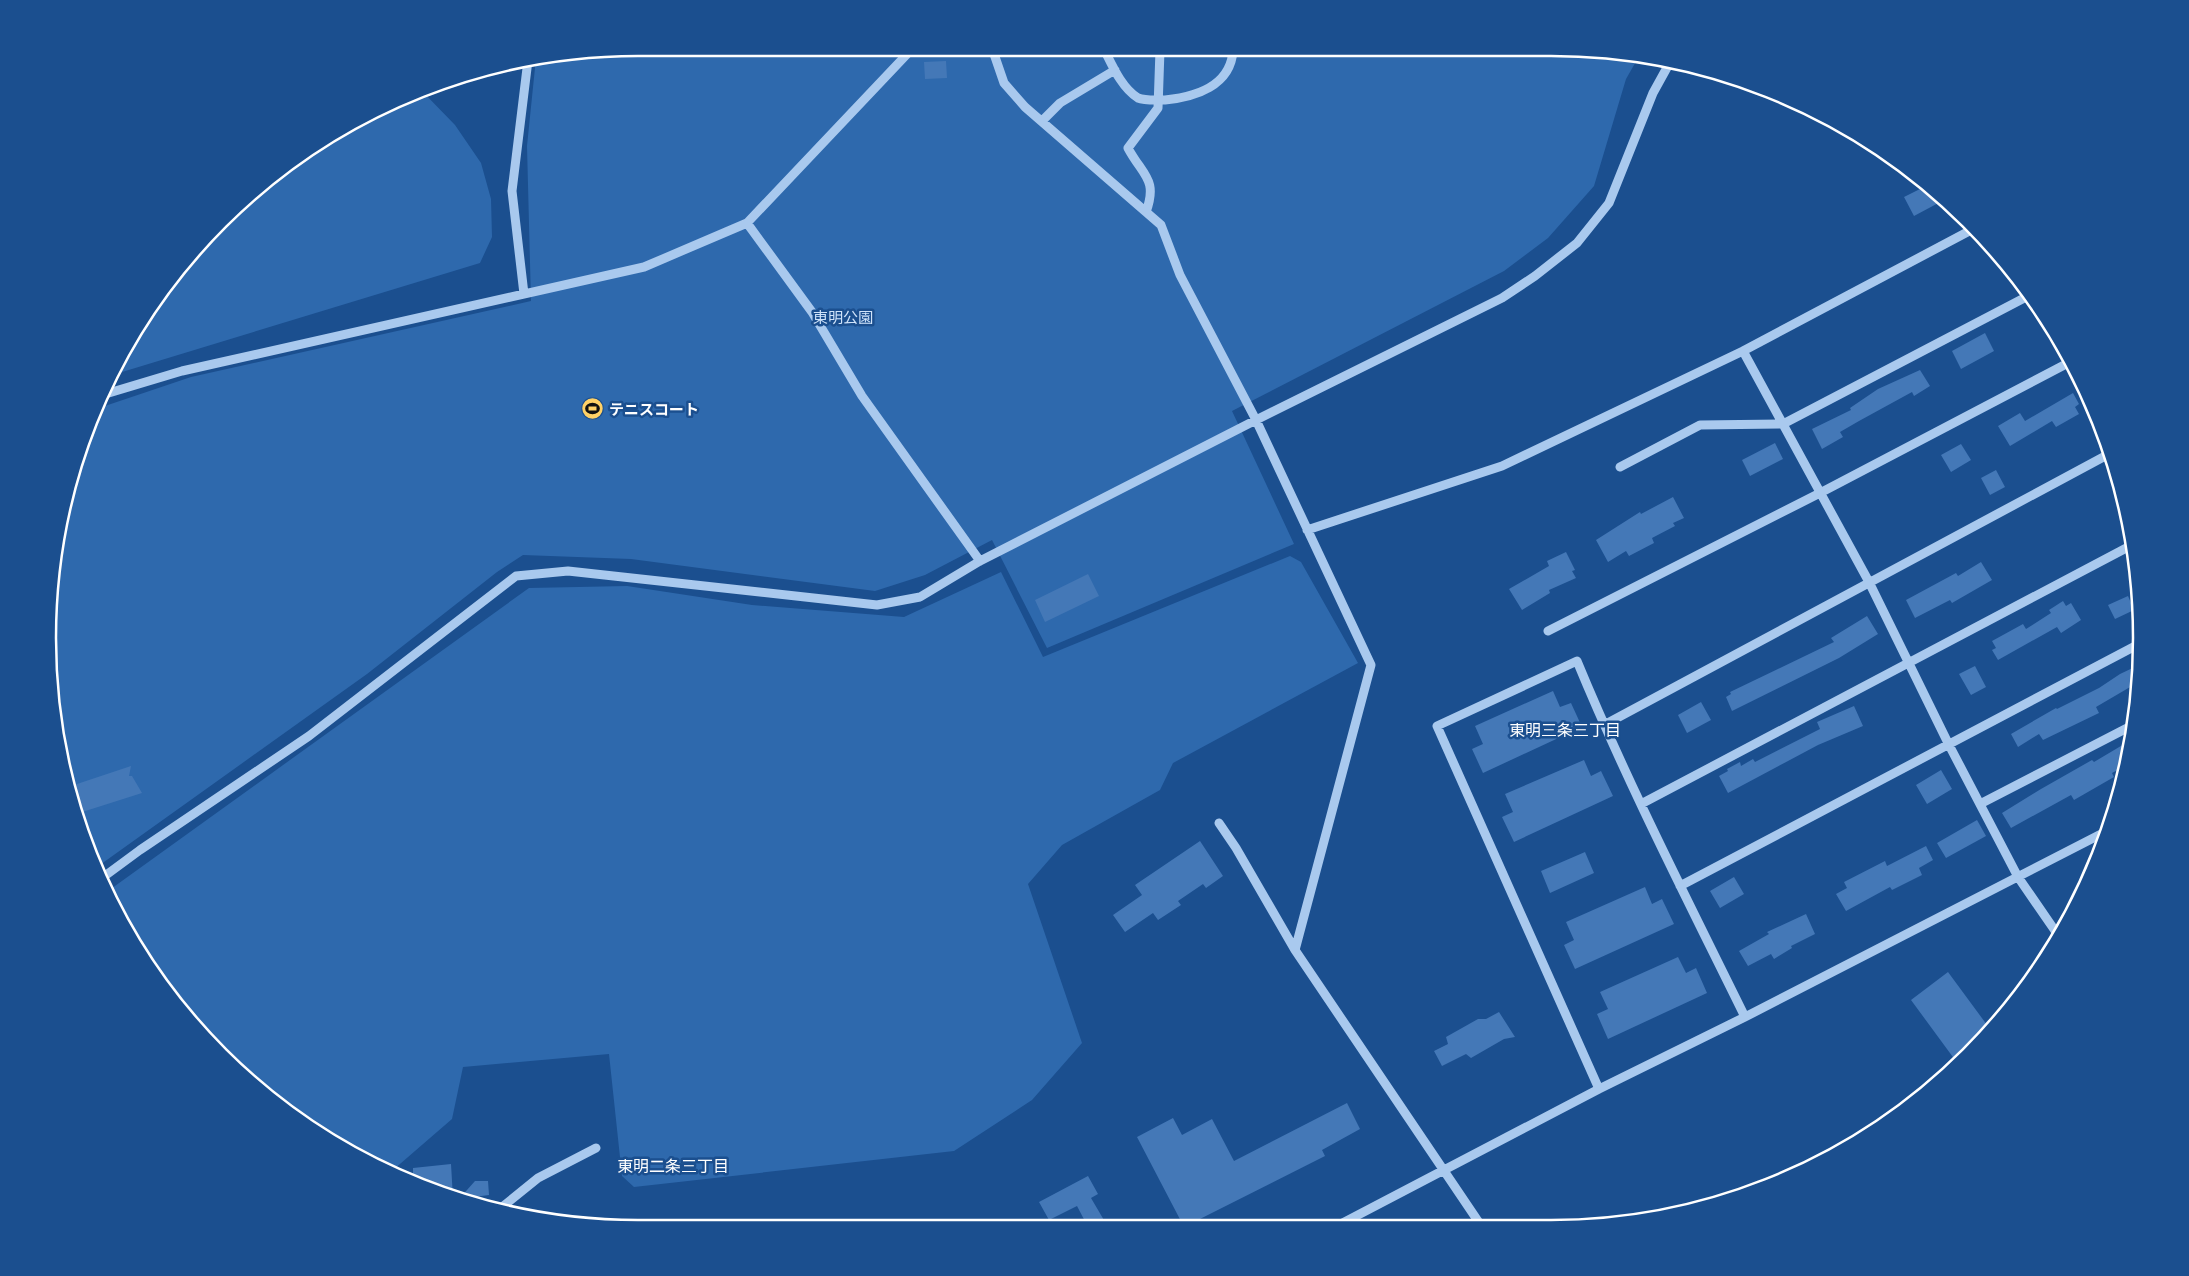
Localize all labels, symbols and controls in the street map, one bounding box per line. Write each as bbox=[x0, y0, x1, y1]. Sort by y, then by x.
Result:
park label: 東明公園 bbox=[813, 308, 873, 327]
sports icon: テニスコート bbox=[581, 397, 605, 421]
place label: テニスコート bbox=[609, 400, 699, 419]
district label: 東明三条三丁目 bbox=[1509, 720, 1621, 740]
district label: 東明二条三丁目 bbox=[617, 1156, 729, 1176]

